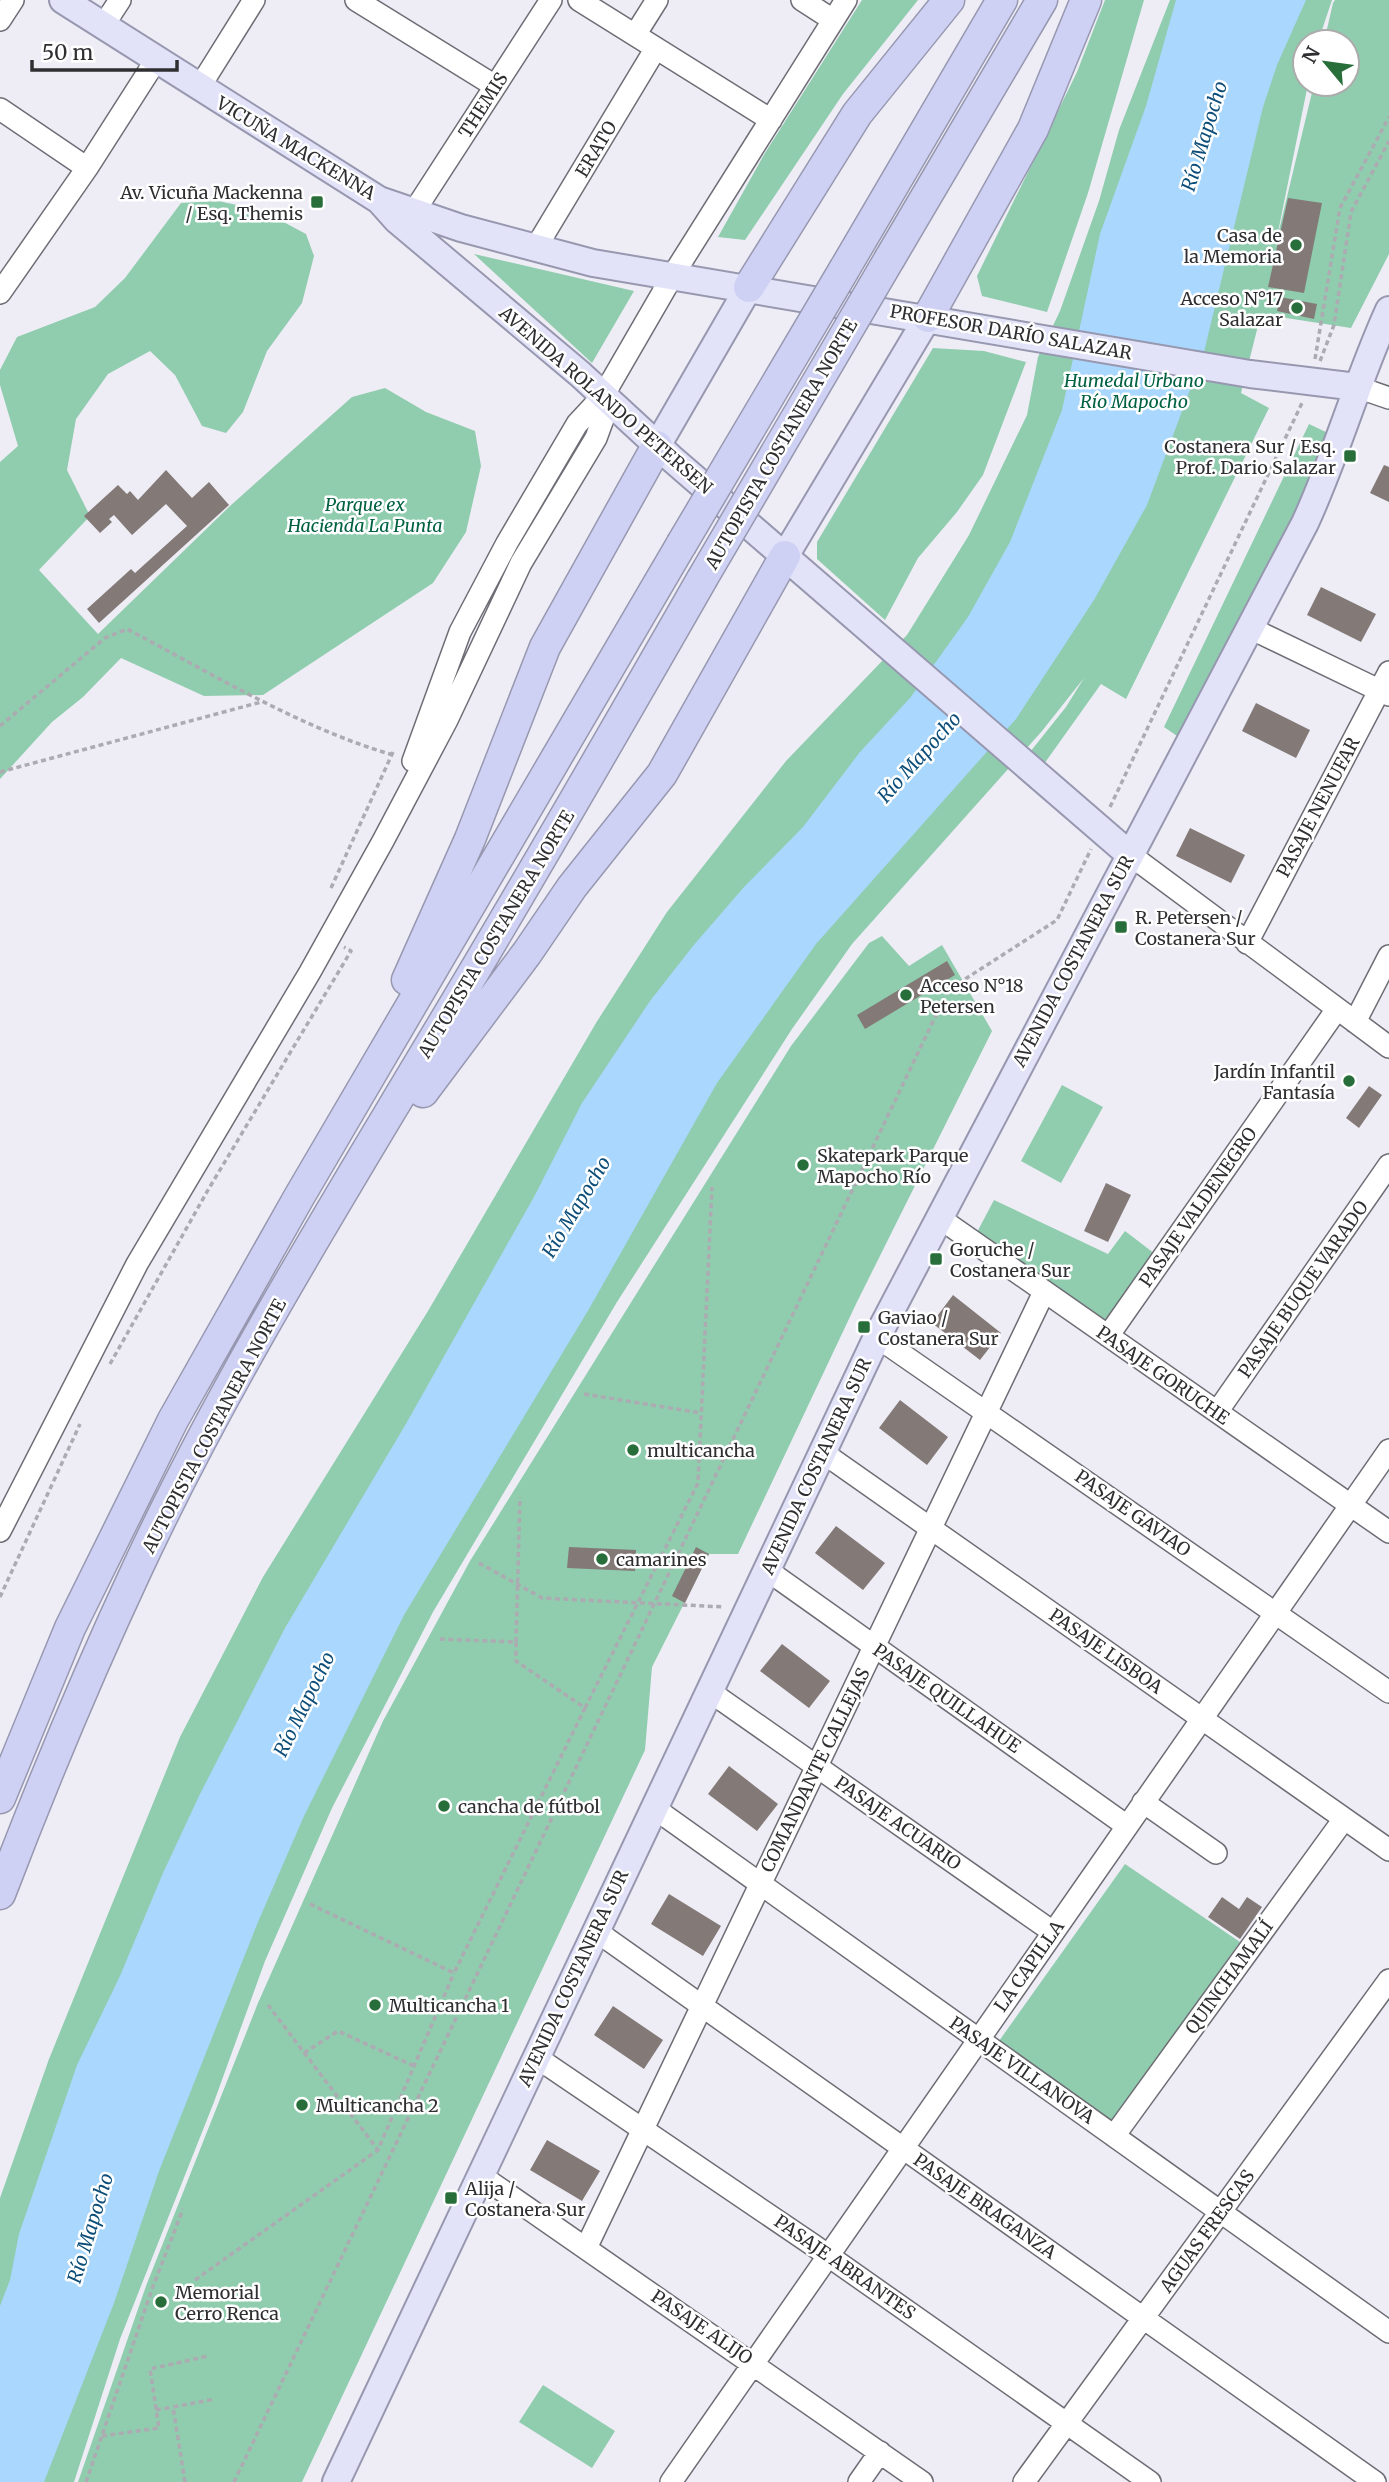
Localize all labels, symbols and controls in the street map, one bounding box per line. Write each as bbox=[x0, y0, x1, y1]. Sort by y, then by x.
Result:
scale bar bbox=[32, 28, 177, 72]
north arrow bbox=[1291, 28, 1361, 98]
text: 50 m bbox=[42, 39, 93, 66]
text: N bbox=[1297, 42, 1325, 67]
street label: THEMIS bbox=[453, 68, 513, 142]
water label: Río Mapocho bbox=[1176, 78, 1232, 194]
street label: VICUÑA MACKENNA bbox=[211, 91, 380, 205]
street label: ERATO bbox=[570, 117, 622, 181]
place label: Av. Vicuña Mackenna / Esq. Themis bbox=[119, 181, 303, 225]
marker: Av. Vicuña Mackenna / Esq. Themis bbox=[309, 194, 325, 210]
place label: Casa de la Memoria bbox=[1184, 224, 1282, 268]
marker: Casa de la Memoria bbox=[1288, 237, 1304, 253]
place label: Acceso N°17 Salazar bbox=[1179, 287, 1283, 331]
street label: PROFESOR DARÍO SALAZAR bbox=[888, 299, 1134, 365]
street label: AVENIDA ROLANDO PETERSEN bbox=[494, 300, 717, 499]
marker: Acceso N°17 Salazar bbox=[1289, 300, 1305, 316]
street label: AUTOPISTA COSTANERA NORTE bbox=[699, 314, 862, 574]
park label: Humedal Urbano Río Mapocho bbox=[1063, 369, 1204, 413]
place label: Costanera Sur / Esq. Prof. Dario Salazar bbox=[1164, 435, 1336, 479]
marker: Costanera Sur / Esq. Prof. Dario Salazar bbox=[1342, 448, 1358, 464]
park label: Parque ex Hacienda La Punta bbox=[286, 493, 443, 537]
water label: Río Mapocho bbox=[872, 707, 966, 807]
street label: PASAJE NENUFAR bbox=[1271, 733, 1365, 881]
street label: AUTOPISTA COSTANERA NORTE bbox=[412, 805, 580, 1063]
street label: AVENIDA COSTANERA SUR bbox=[1007, 851, 1139, 1072]
place label: R. Petersen / Costanera Sur bbox=[1135, 906, 1256, 950]
marker: R. Petersen / Costanera Sur bbox=[1113, 919, 1129, 935]
place label: Acceso N°18 Petersen bbox=[919, 974, 1024, 1018]
marker: Acceso N°18 Petersen bbox=[898, 987, 914, 1003]
place label: Jardín Infantil Fantasía bbox=[1213, 1060, 1335, 1104]
marker: Jardín Infantil Fantasía bbox=[1341, 1073, 1357, 1089]
street label: PASAJE VALDENEGRO bbox=[1134, 1123, 1262, 1291]
place label: Skatepark Parque Mapocho Río bbox=[817, 1144, 969, 1188]
water label: Río Mapocho bbox=[536, 1152, 616, 1262]
marker: Skatepark Parque Mapocho Río bbox=[795, 1157, 811, 1173]
street label: PASAJE BUQUE VARADO bbox=[1233, 1196, 1373, 1382]
place label: Goruche / Costanera Sur bbox=[950, 1238, 1071, 1282]
marker: Goruche / Costanera Sur bbox=[928, 1251, 944, 1267]
street label: AUTOPISTA COSTANERA NORTE bbox=[136, 1294, 291, 1558]
place label: Gaviao / Costanera Sur bbox=[878, 1306, 999, 1350]
marker: Gaviao / Costanera Sur bbox=[856, 1319, 872, 1335]
street label: PASAJE GORUCHE bbox=[1092, 1321, 1234, 1430]
street label: AVENIDA COSTANERA SUR bbox=[755, 1354, 877, 1579]
place label: multicancha bbox=[647, 1439, 755, 1462]
marker: multicancha bbox=[625, 1442, 641, 1458]
street label: PASAJE GAVIAO bbox=[1071, 1465, 1195, 1561]
place label: camarines bbox=[616, 1548, 707, 1571]
marker: camarines bbox=[594, 1551, 610, 1567]
street label: PASAJE LISBOA bbox=[1045, 1603, 1167, 1699]
street label: PASAJE QUILLAHUE bbox=[869, 1638, 1026, 1758]
water label: Río Mapocho bbox=[268, 1647, 340, 1760]
street label: COMANDANTE CALLEJAS bbox=[755, 1664, 875, 1876]
street label: PASAJE ACUARIO bbox=[830, 1771, 966, 1875]
place label: cancha de fútbol bbox=[458, 1795, 600, 1818]
marker: cancha de fútbol bbox=[436, 1798, 452, 1814]
street label: AVENIDA COSTANERA SUR bbox=[512, 1866, 634, 2091]
street label: QUINCHAMALÍ bbox=[1180, 1915, 1278, 2039]
street label: LA CAPILLA bbox=[989, 1916, 1069, 2016]
place label: Multicancha 1 bbox=[389, 1994, 509, 2017]
marker: Multicancha 1 bbox=[367, 1997, 383, 2013]
street label: PASAJE VILLANOVA bbox=[945, 2011, 1099, 2129]
place label: Multicancha 2 bbox=[316, 2094, 439, 2117]
marker: Multicancha 2 bbox=[294, 2097, 310, 2113]
street label: PASAJE BRAGANZA bbox=[909, 2148, 1061, 2264]
street label: AGUAS FRESCAS bbox=[1154, 2165, 1260, 2298]
water label: Río Mapocho bbox=[62, 2170, 118, 2286]
place label: Alija / Costanera Sur bbox=[464, 2177, 586, 2221]
marker: Alija / Costanera Sur bbox=[443, 2190, 459, 2206]
street label: PASAJE ABRANTES bbox=[770, 2210, 920, 2325]
place label: Memorial Cerro Renca bbox=[175, 2281, 279, 2325]
street label: PASAJE ALIJO bbox=[647, 2285, 757, 2369]
marker: Memorial Cerro Renca bbox=[153, 2294, 169, 2310]

